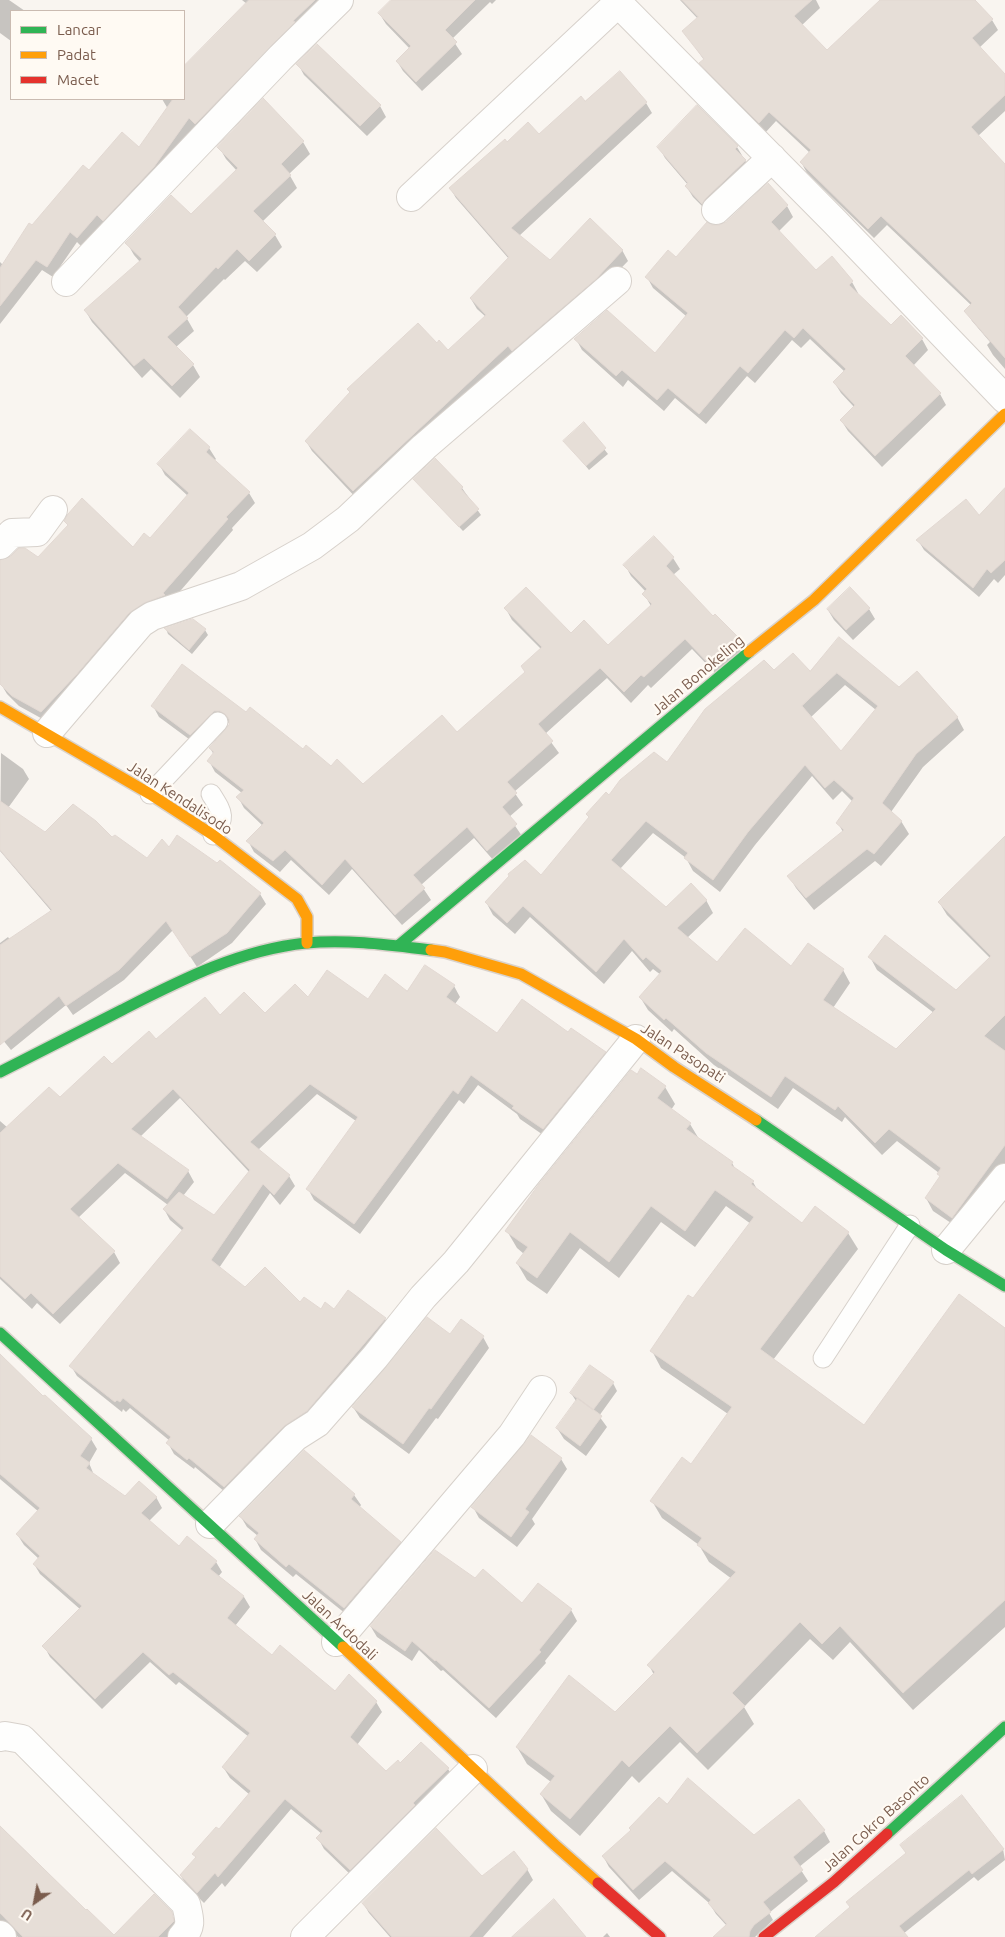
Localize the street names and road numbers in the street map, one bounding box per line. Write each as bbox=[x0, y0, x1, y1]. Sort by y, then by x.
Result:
street label: Jalan Bonokeling bbox=[648, 631, 748, 719]
street label: Jalan Kendalisodo bbox=[124, 757, 236, 839]
street label: Jalan Pasopati bbox=[638, 1019, 728, 1087]
street label: Jalan Ardodali bbox=[299, 1586, 381, 1664]
street label: Jalan Cokro Basonto bbox=[819, 1770, 933, 1876]

